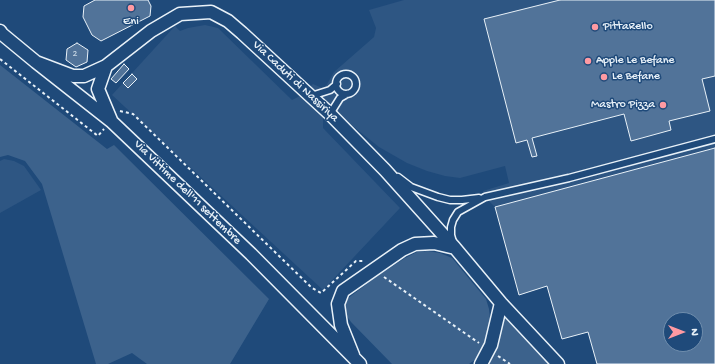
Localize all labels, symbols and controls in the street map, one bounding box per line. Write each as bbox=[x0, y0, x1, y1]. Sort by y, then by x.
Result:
marker: Eni bbox=[126, 3, 136, 13]
place label: Eni bbox=[123, 15, 139, 29]
place label: PittaRello bbox=[603, 20, 653, 34]
marker: PittaRello bbox=[590, 22, 600, 32]
street label: Via Caduti di Nassiriya bbox=[249, 38, 341, 126]
house number: 2 bbox=[73, 48, 77, 60]
place label: Apple Le Befane bbox=[596, 54, 675, 68]
marker: Apple Le Befane bbox=[583, 56, 593, 66]
place label: Le Befane bbox=[612, 70, 660, 84]
marker: Le Befane bbox=[599, 72, 609, 82]
place label: Mastro Pizza bbox=[591, 98, 655, 112]
marker: Mastro Pizza bbox=[658, 100, 668, 110]
street label: Via Vittime dell'11 settembre bbox=[130, 138, 244, 248]
north arrow bbox=[663, 312, 703, 352]
text: N bbox=[688, 328, 700, 336]

